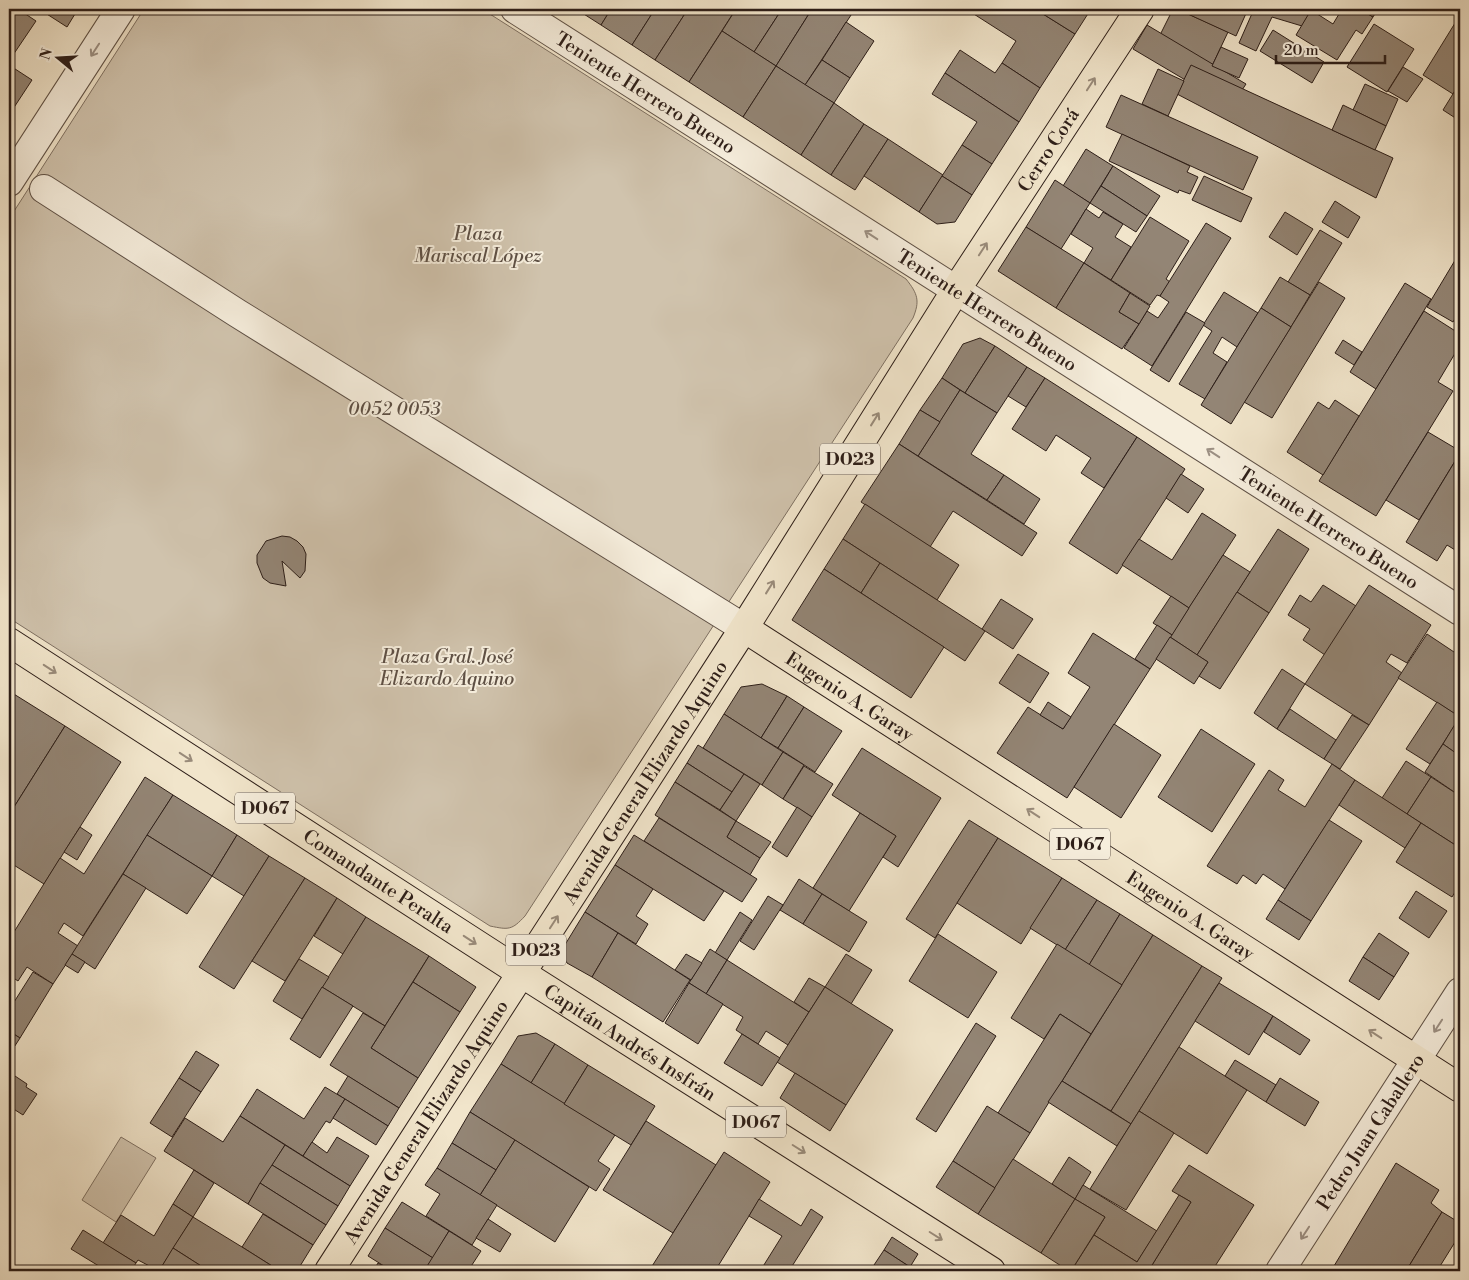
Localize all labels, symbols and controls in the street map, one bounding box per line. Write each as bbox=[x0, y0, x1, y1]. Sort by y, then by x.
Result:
street label: Teniente Herrero Bueno bbox=[550, 27, 740, 160]
north arrow bbox=[32, 32, 82, 82]
scale bar bbox=[1276, 32, 1385, 64]
text: 20 m bbox=[1284, 41, 1319, 60]
one-way arrow bbox=[89, 42, 99, 56]
text: N bbox=[36, 46, 57, 62]
one-way arrow bbox=[1086, 77, 1096, 91]
street label: Cerro Corá bbox=[1013, 103, 1085, 197]
park label: Plaza Mariscal López bbox=[414, 222, 542, 268]
one-way arrow bbox=[864, 230, 878, 241]
one-way arrow bbox=[978, 242, 988, 256]
street label: Teniente Herrero Bueno bbox=[892, 244, 1082, 377]
park label: 0052 0053 bbox=[348, 397, 441, 421]
one-way arrow bbox=[870, 413, 880, 427]
road number: D023 bbox=[820, 444, 880, 474]
one-way arrow bbox=[1206, 448, 1220, 458]
street label: Teniente Herrero Bueno bbox=[1234, 462, 1423, 595]
one-way arrow bbox=[765, 580, 775, 594]
park label: Plaza Gral. José Elizardo Aquino bbox=[379, 645, 514, 691]
street label: Eugenio A. Garay bbox=[781, 647, 919, 747]
street label: Avenida General Elizardo Aquino bbox=[557, 656, 733, 910]
one-way arrow bbox=[42, 664, 56, 674]
one-way arrow bbox=[179, 752, 193, 762]
road number: D067 bbox=[235, 792, 295, 824]
one-way arrow bbox=[1026, 808, 1040, 818]
street label: Comandante Peralta bbox=[298, 824, 458, 939]
road number: D067 bbox=[1050, 829, 1110, 860]
street label: Eugenio A. Garay bbox=[1122, 866, 1259, 966]
one-way arrow bbox=[550, 915, 560, 929]
one-way arrow bbox=[463, 934, 477, 945]
road number: D023 bbox=[506, 934, 566, 966]
street label: Capitán Andrés Insfrán bbox=[539, 979, 720, 1107]
street label: Avenida General Elizardo Aquino bbox=[338, 995, 514, 1249]
one-way arrow bbox=[1433, 1019, 1444, 1033]
one-way arrow bbox=[1369, 1028, 1383, 1038]
street label: Pedro Juan Caballero bbox=[1312, 1049, 1430, 1215]
road number: D067 bbox=[726, 1106, 786, 1138]
one-way arrow bbox=[792, 1144, 806, 1154]
one-way arrow bbox=[1299, 1226, 1309, 1240]
one-way arrow bbox=[929, 1231, 943, 1242]

